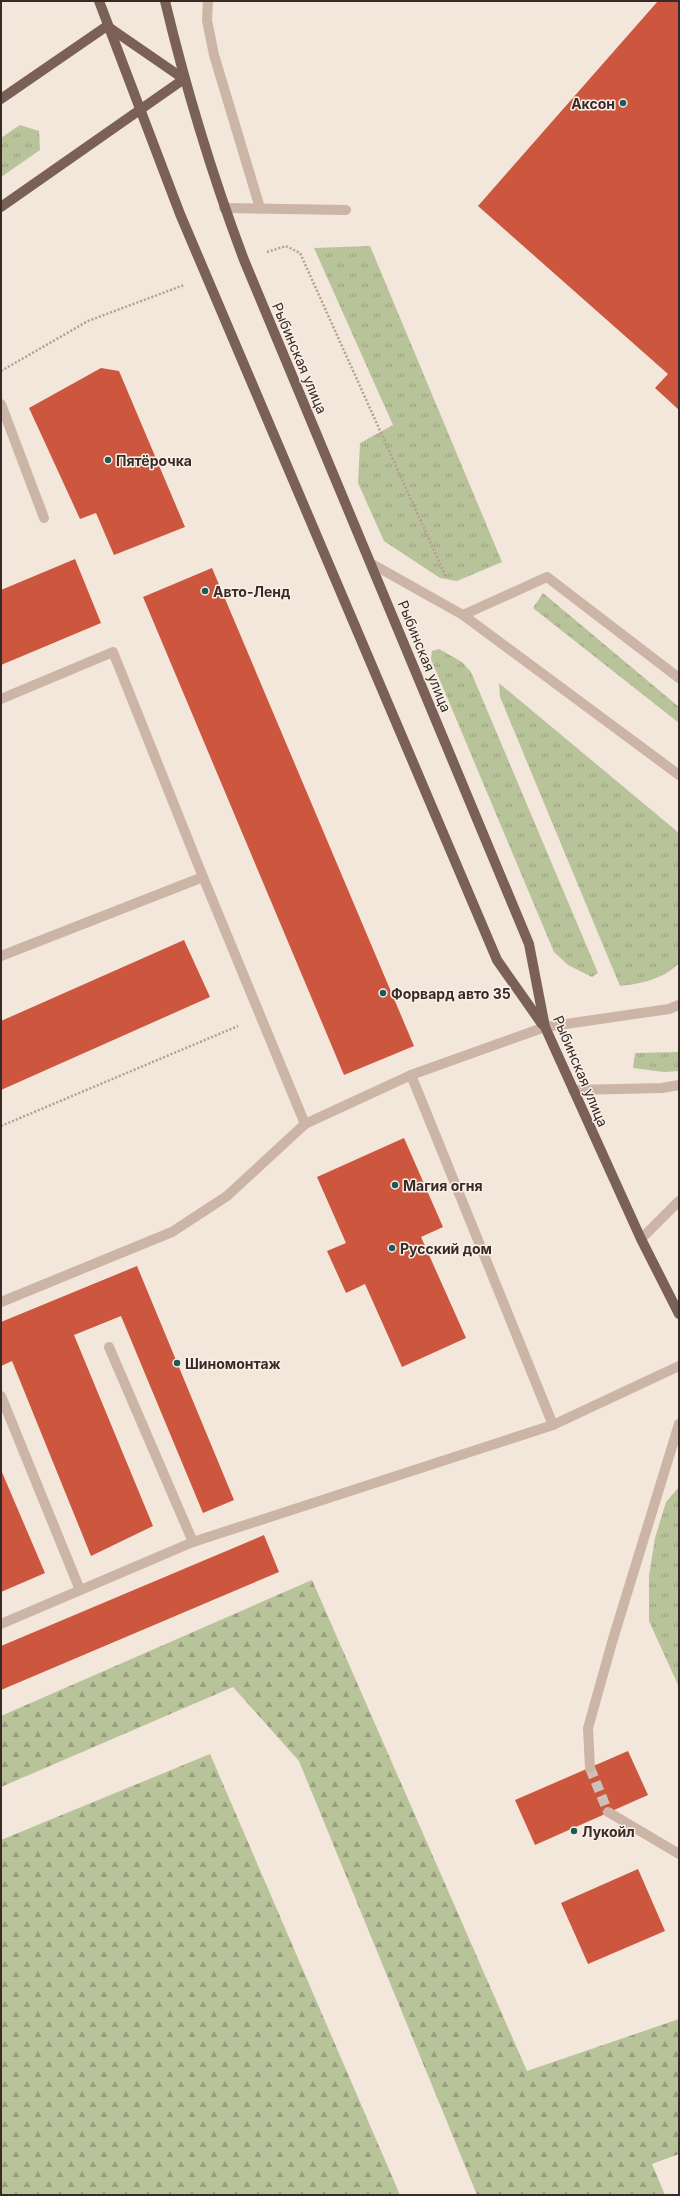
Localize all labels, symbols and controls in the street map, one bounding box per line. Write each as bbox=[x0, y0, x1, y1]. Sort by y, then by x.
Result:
place label: Аксон bbox=[571, 95, 615, 112]
marker: Аксон bbox=[618, 98, 628, 108]
street label: Рыбинская улица bbox=[269, 300, 331, 416]
place label: Пятёрочка bbox=[116, 452, 192, 469]
marker: Пятёрочка bbox=[103, 455, 113, 465]
place label: Авто-Ленд bbox=[213, 583, 290, 600]
marker: Авто-Ленд bbox=[200, 586, 210, 596]
street label: Рыбинская улица bbox=[395, 598, 455, 714]
place label: Форвард авто 35 bbox=[391, 985, 511, 1002]
marker: Форвард авто 35 bbox=[378, 988, 388, 998]
street label: Рыбинская улица bbox=[550, 1013, 612, 1129]
place label: Магия огня bbox=[403, 1177, 483, 1194]
marker: Магия огня bbox=[390, 1180, 400, 1190]
place label: Русский дом bbox=[400, 1240, 492, 1257]
marker: Русский дом bbox=[387, 1243, 397, 1253]
place label: Шиномонтаж bbox=[185, 1355, 281, 1372]
marker: Шиномонтаж bbox=[172, 1358, 182, 1368]
place label: Лукойл bbox=[582, 1823, 635, 1840]
marker: Лукойл bbox=[569, 1826, 579, 1836]

